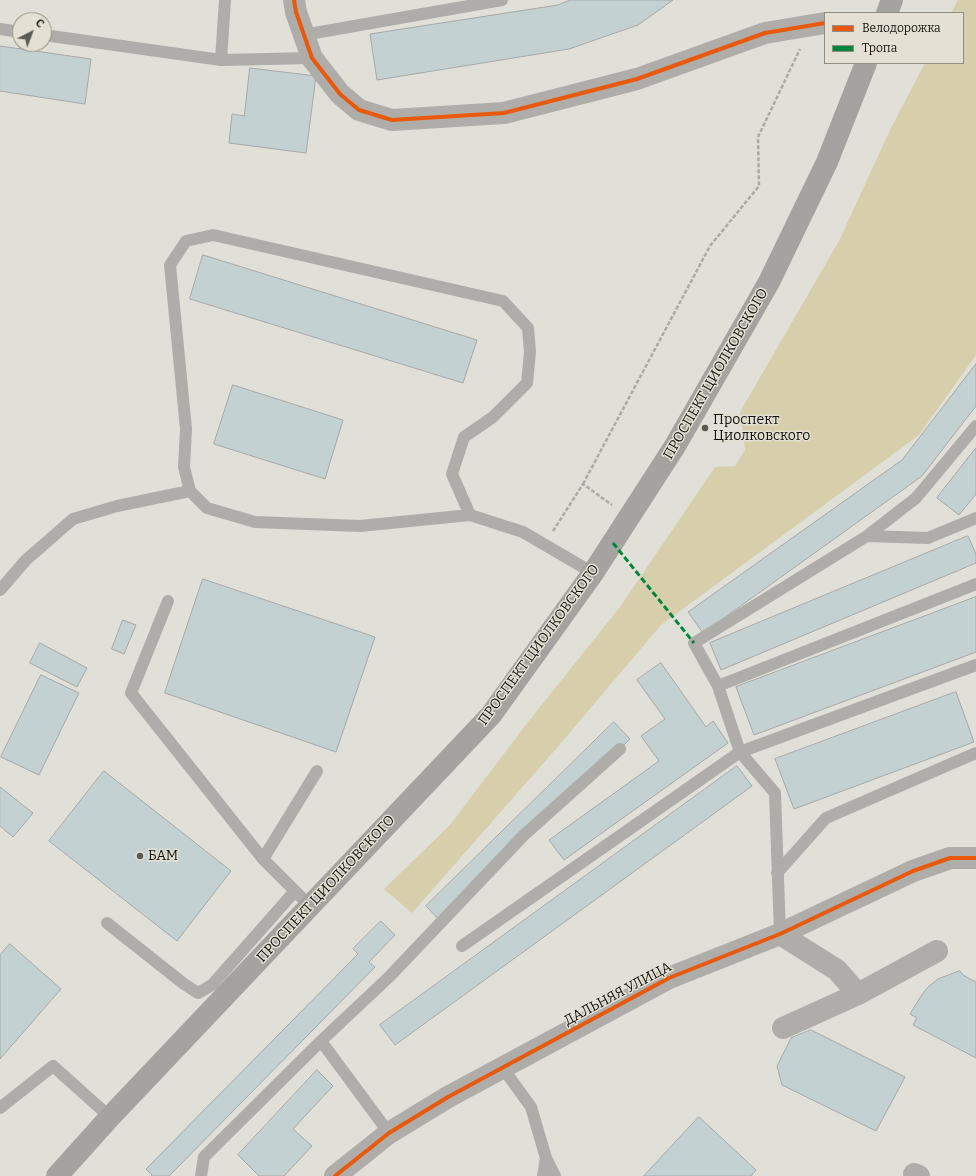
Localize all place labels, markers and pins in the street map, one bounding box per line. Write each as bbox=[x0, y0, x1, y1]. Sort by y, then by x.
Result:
place label: Проспект Циолковского bbox=[713, 412, 810, 444]
marker: Проспект Циолковского bbox=[700, 423, 710, 433]
place label: БАМ bbox=[148, 848, 178, 864]
marker: БАМ bbox=[135, 851, 145, 861]

